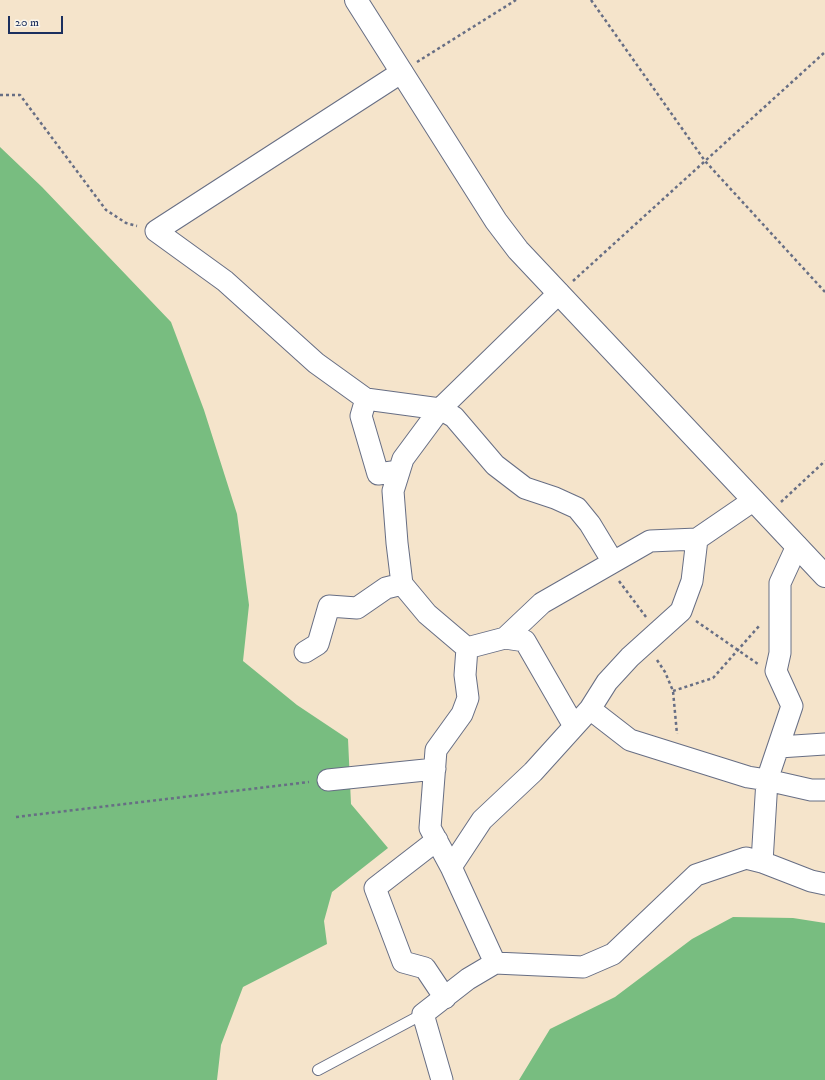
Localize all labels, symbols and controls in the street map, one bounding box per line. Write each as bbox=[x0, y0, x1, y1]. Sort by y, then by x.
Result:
scale bar bbox=[10, 8, 65, 34]
text: 20 m bbox=[15, 15, 39, 30]

